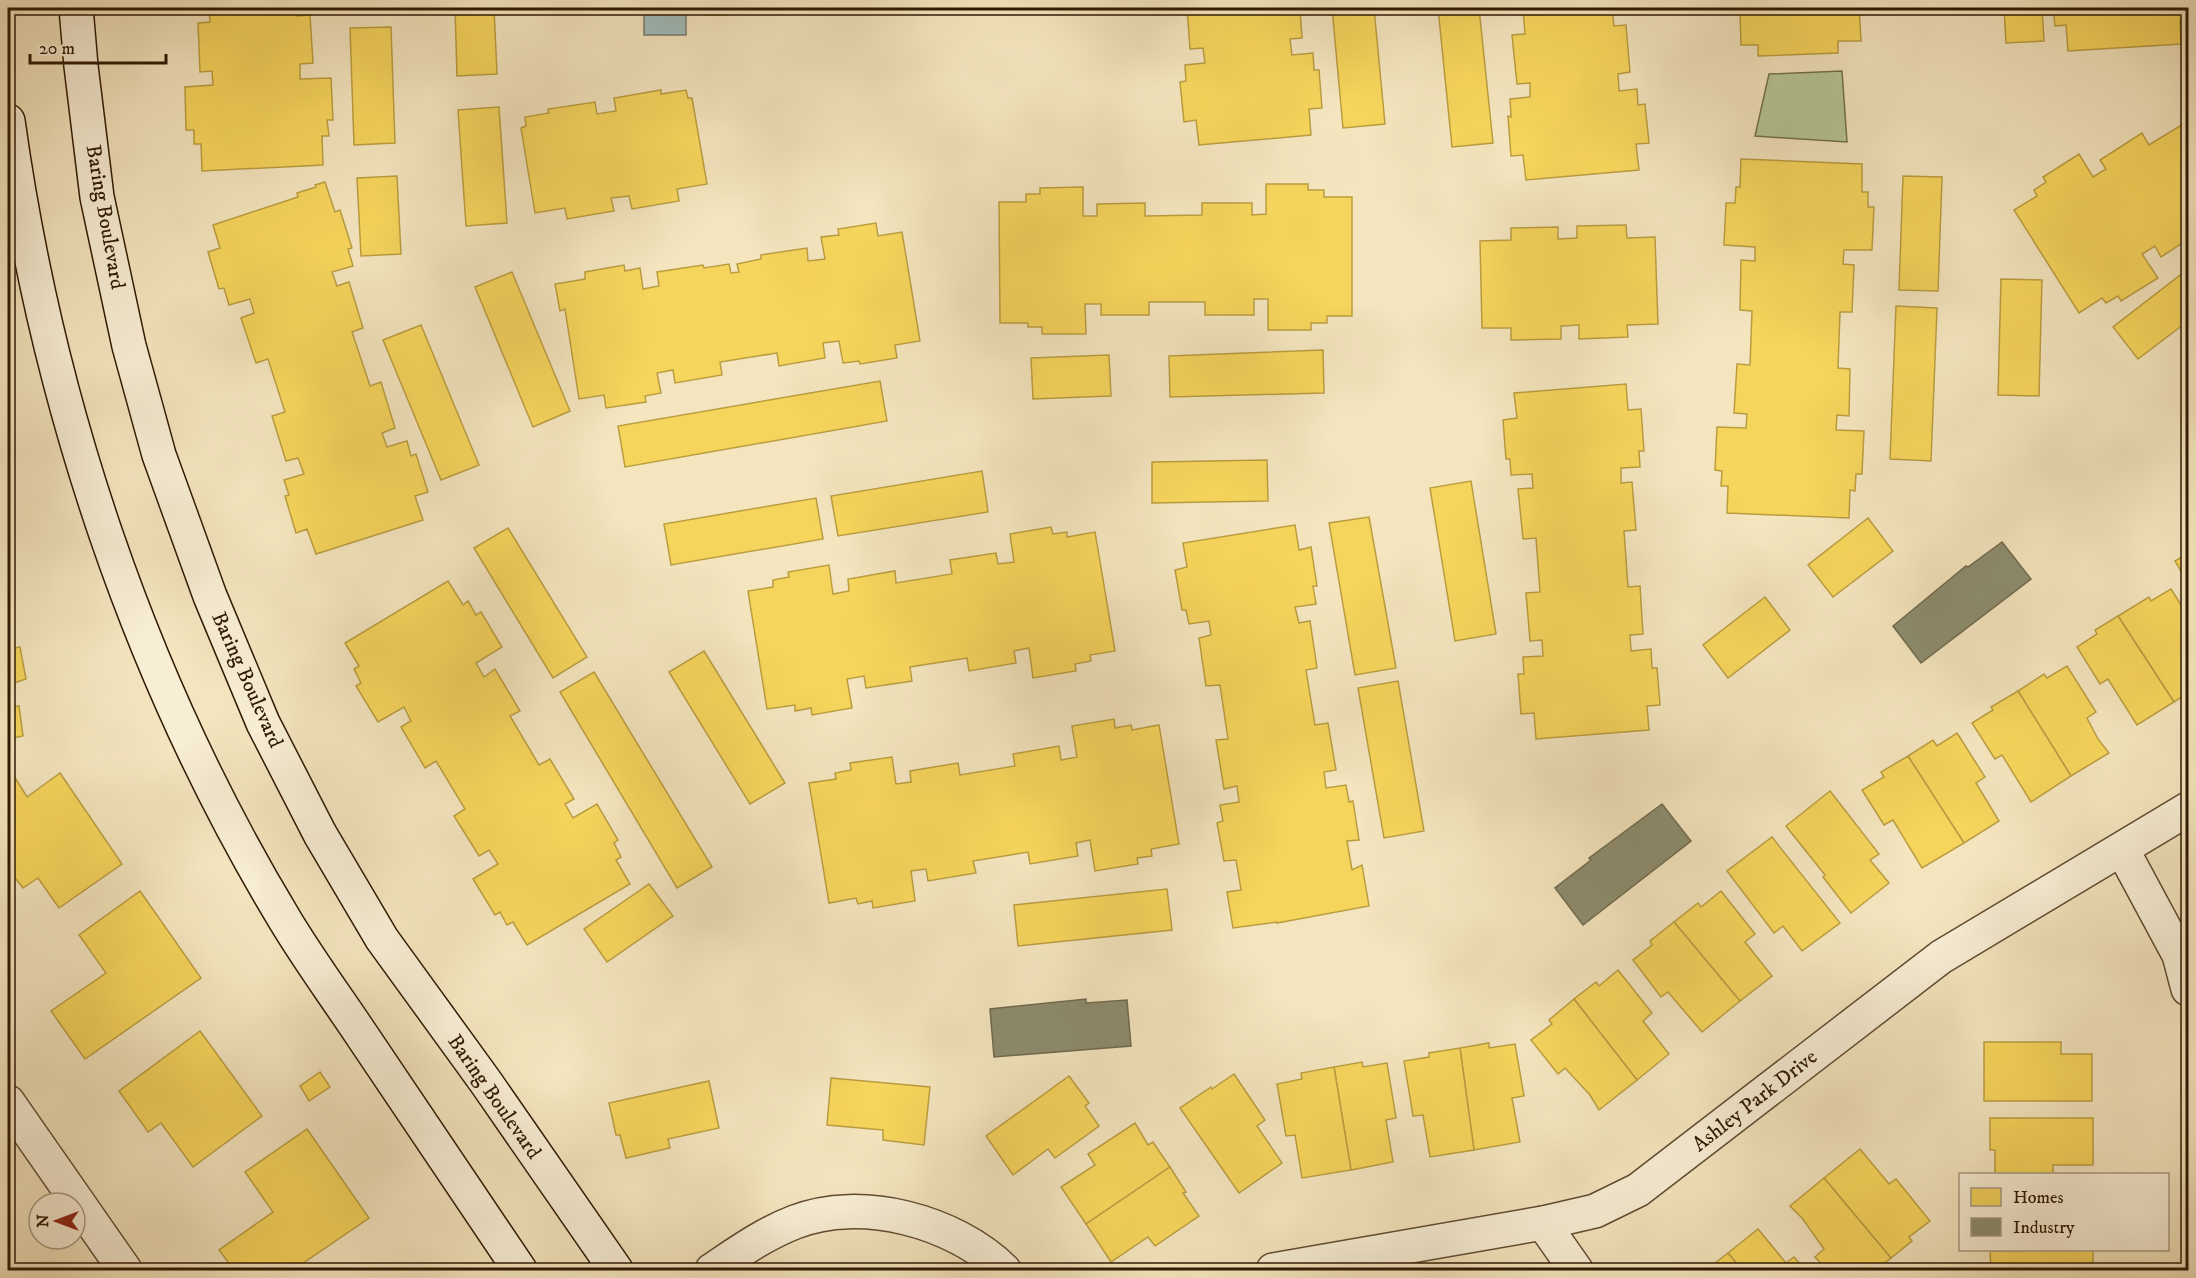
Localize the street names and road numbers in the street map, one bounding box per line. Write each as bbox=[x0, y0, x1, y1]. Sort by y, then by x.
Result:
street label: Baring Boulevard bbox=[80, 143, 131, 292]
street label: Baring Boulevard bbox=[205, 608, 289, 752]
street label: Baring Boulevard bbox=[441, 1030, 547, 1165]
street label: Ashley Park Drive bbox=[1687, 1044, 1823, 1158]

